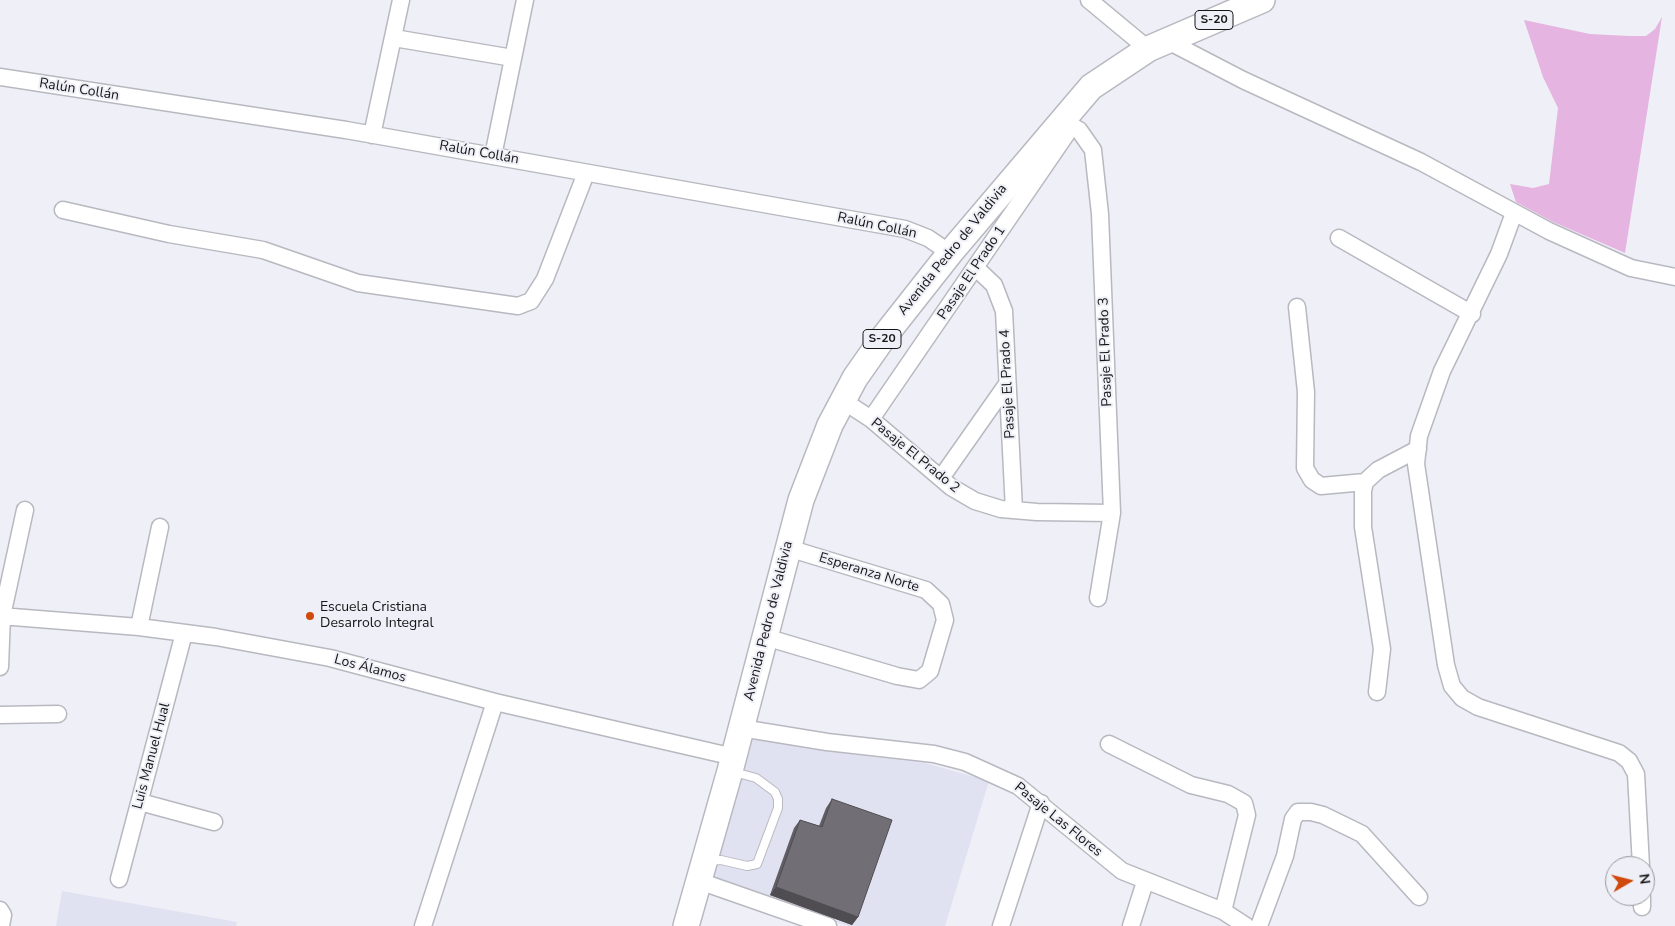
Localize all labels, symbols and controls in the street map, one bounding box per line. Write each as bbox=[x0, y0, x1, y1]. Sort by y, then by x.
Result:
road number: S-20 bbox=[1195, 10, 1233, 30]
street label: Ralún Collán bbox=[38, 75, 120, 105]
street label: Ralún Collán bbox=[438, 138, 520, 168]
street label: Avenida Pedro de Valdivia bbox=[895, 181, 1011, 319]
street label: Ralún Collán bbox=[836, 209, 918, 243]
street label: Pasaje El Prado 1 bbox=[934, 223, 1010, 323]
street label: Pasaje El Prado 3 bbox=[1096, 297, 1116, 407]
road number: S-20 bbox=[863, 329, 901, 348]
street label: Pasaje El Prado 4 bbox=[997, 329, 1019, 439]
street label: Pasaje El Prado 2 bbox=[867, 415, 963, 497]
street label: Avenida Pedro de Valdivia bbox=[741, 539, 797, 703]
street label: Esperanza Norte bbox=[817, 550, 921, 596]
place label: Escuela Cristiana Desarrolo Integral bbox=[320, 600, 434, 632]
marker: Escuela Cristiana Desarrolo Integral bbox=[304, 610, 316, 622]
street label: Los Álamos bbox=[332, 651, 408, 687]
street label: Luis Manuel Hual bbox=[130, 701, 174, 811]
street label: Pasaje Las Flores bbox=[1011, 779, 1105, 861]
north arrow bbox=[1605, 856, 1655, 906]
text: N bbox=[1634, 872, 1654, 885]

